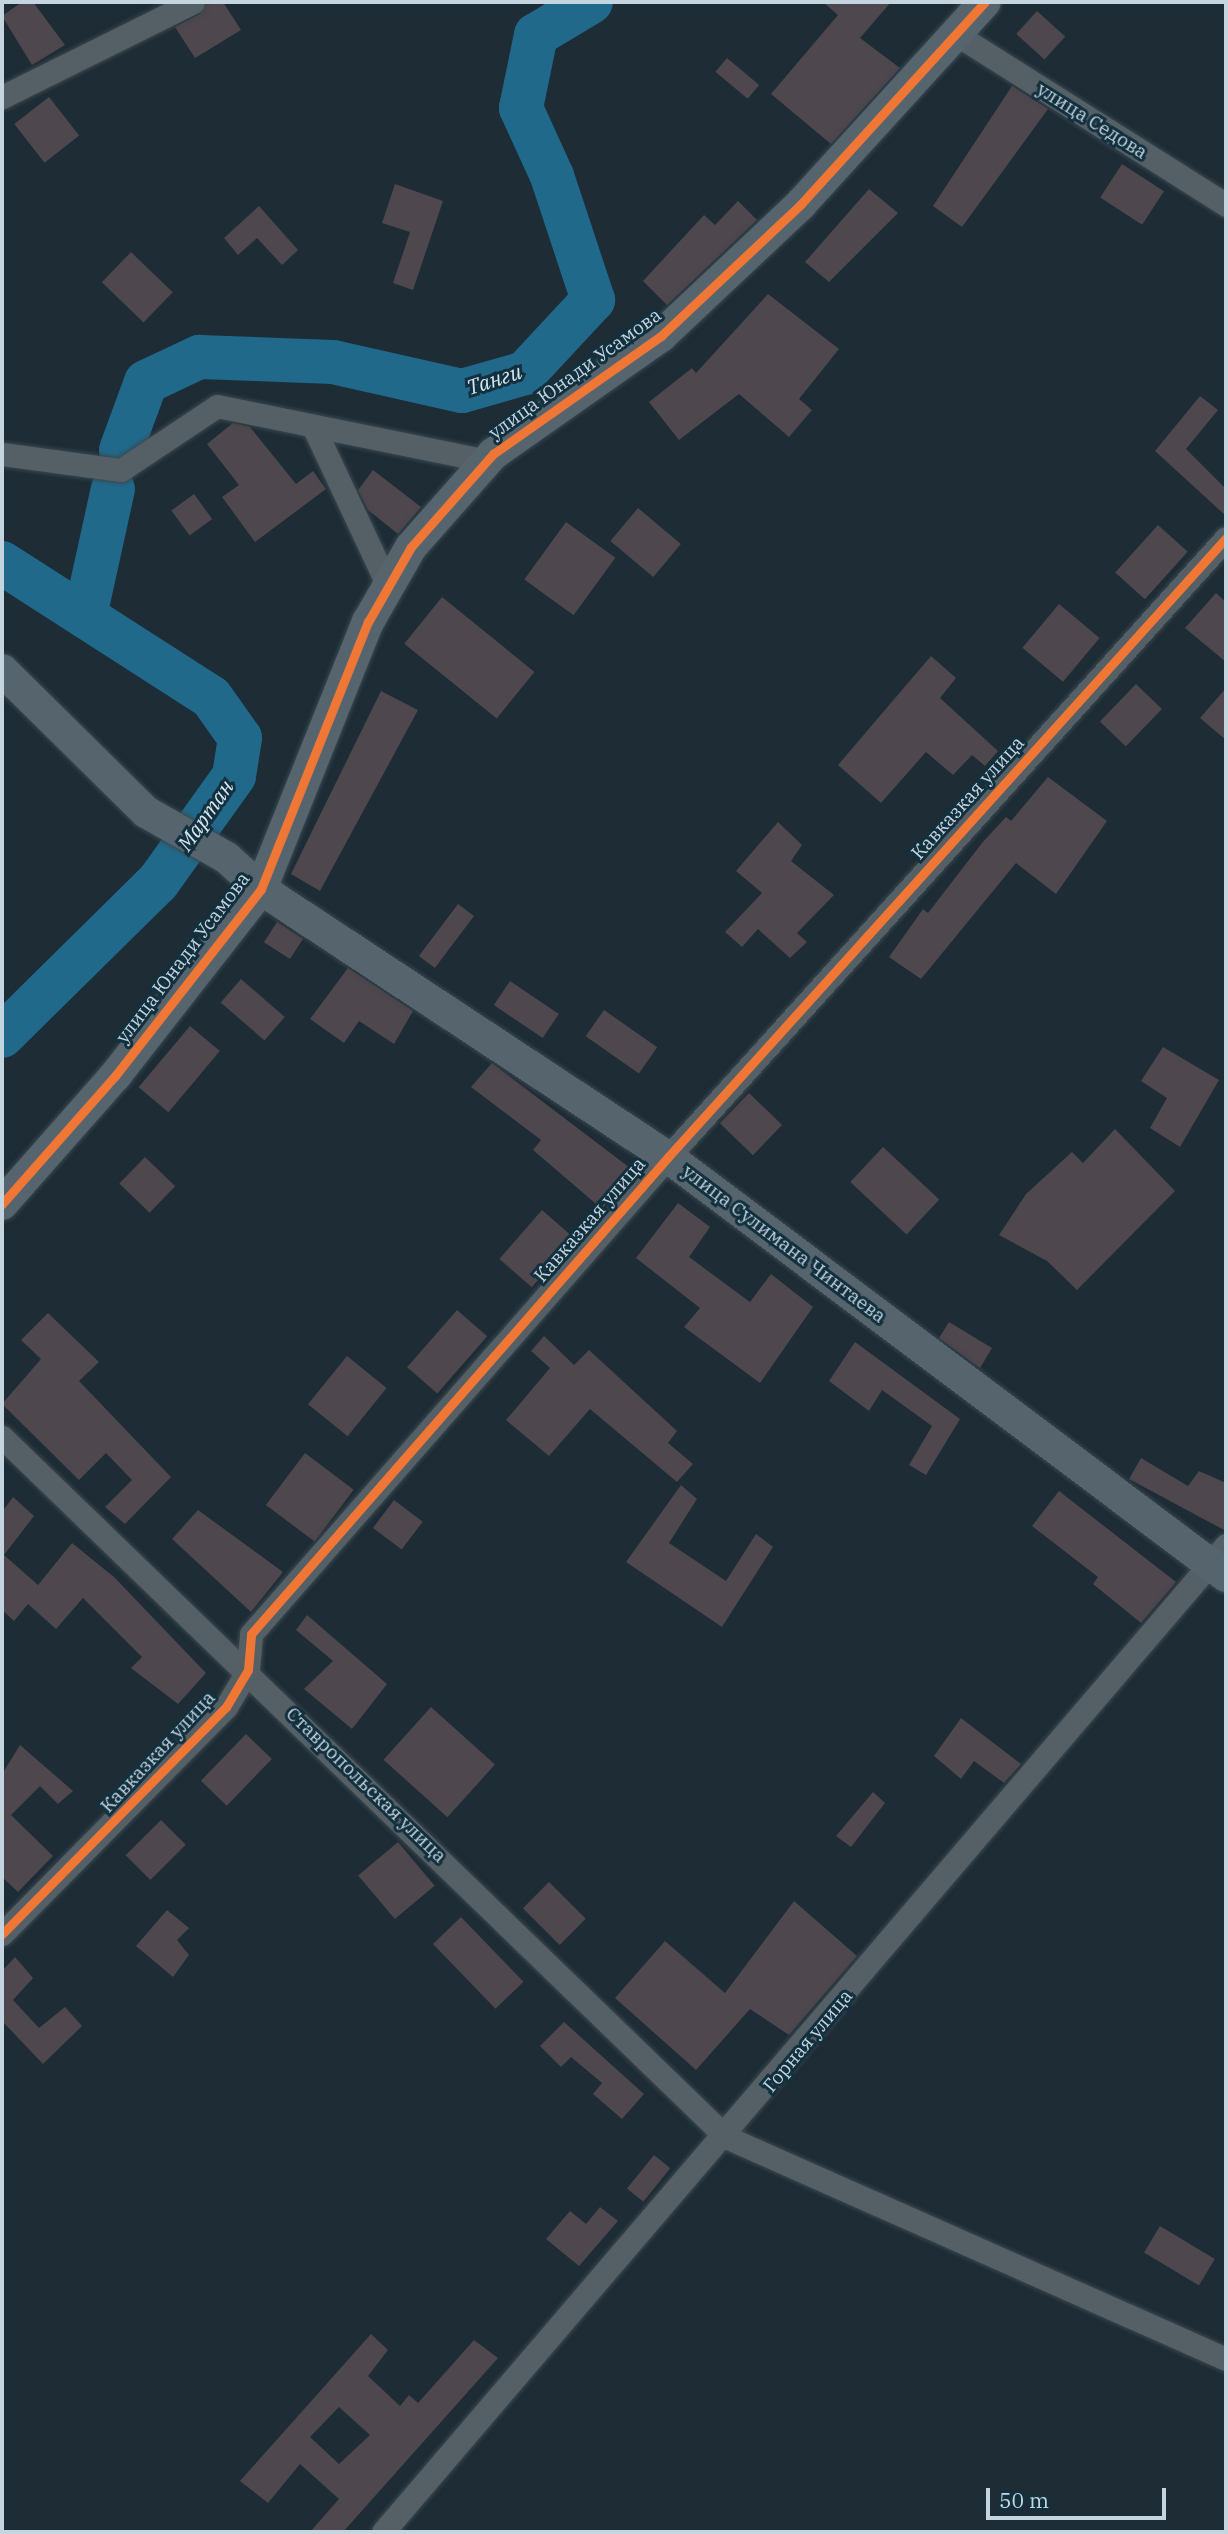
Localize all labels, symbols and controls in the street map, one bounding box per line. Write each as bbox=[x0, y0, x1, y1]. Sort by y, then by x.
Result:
street label: улица Седова bbox=[1033, 78, 1151, 164]
street label: улица Юнади Усамова bbox=[484, 304, 666, 444]
water label: Танги bbox=[463, 358, 525, 400]
street label: Кавказкая улица bbox=[907, 732, 1029, 864]
water label: Мартан bbox=[172, 775, 238, 855]
street label: улица Юнади Усамова bbox=[111, 868, 255, 1048]
street label: Кавказкая улица bbox=[530, 1153, 650, 1287]
street label: улица Сулимана Чинтаева bbox=[678, 1160, 890, 1328]
street label: Кавказкая улица bbox=[96, 1687, 220, 1817]
street label: Ставропольская улица bbox=[281, 1703, 451, 1867]
street label: Горная улица bbox=[759, 1985, 857, 2097]
scale bar bbox=[990, 2474, 1170, 2518]
text: 50 m bbox=[999, 2486, 1049, 2514]

